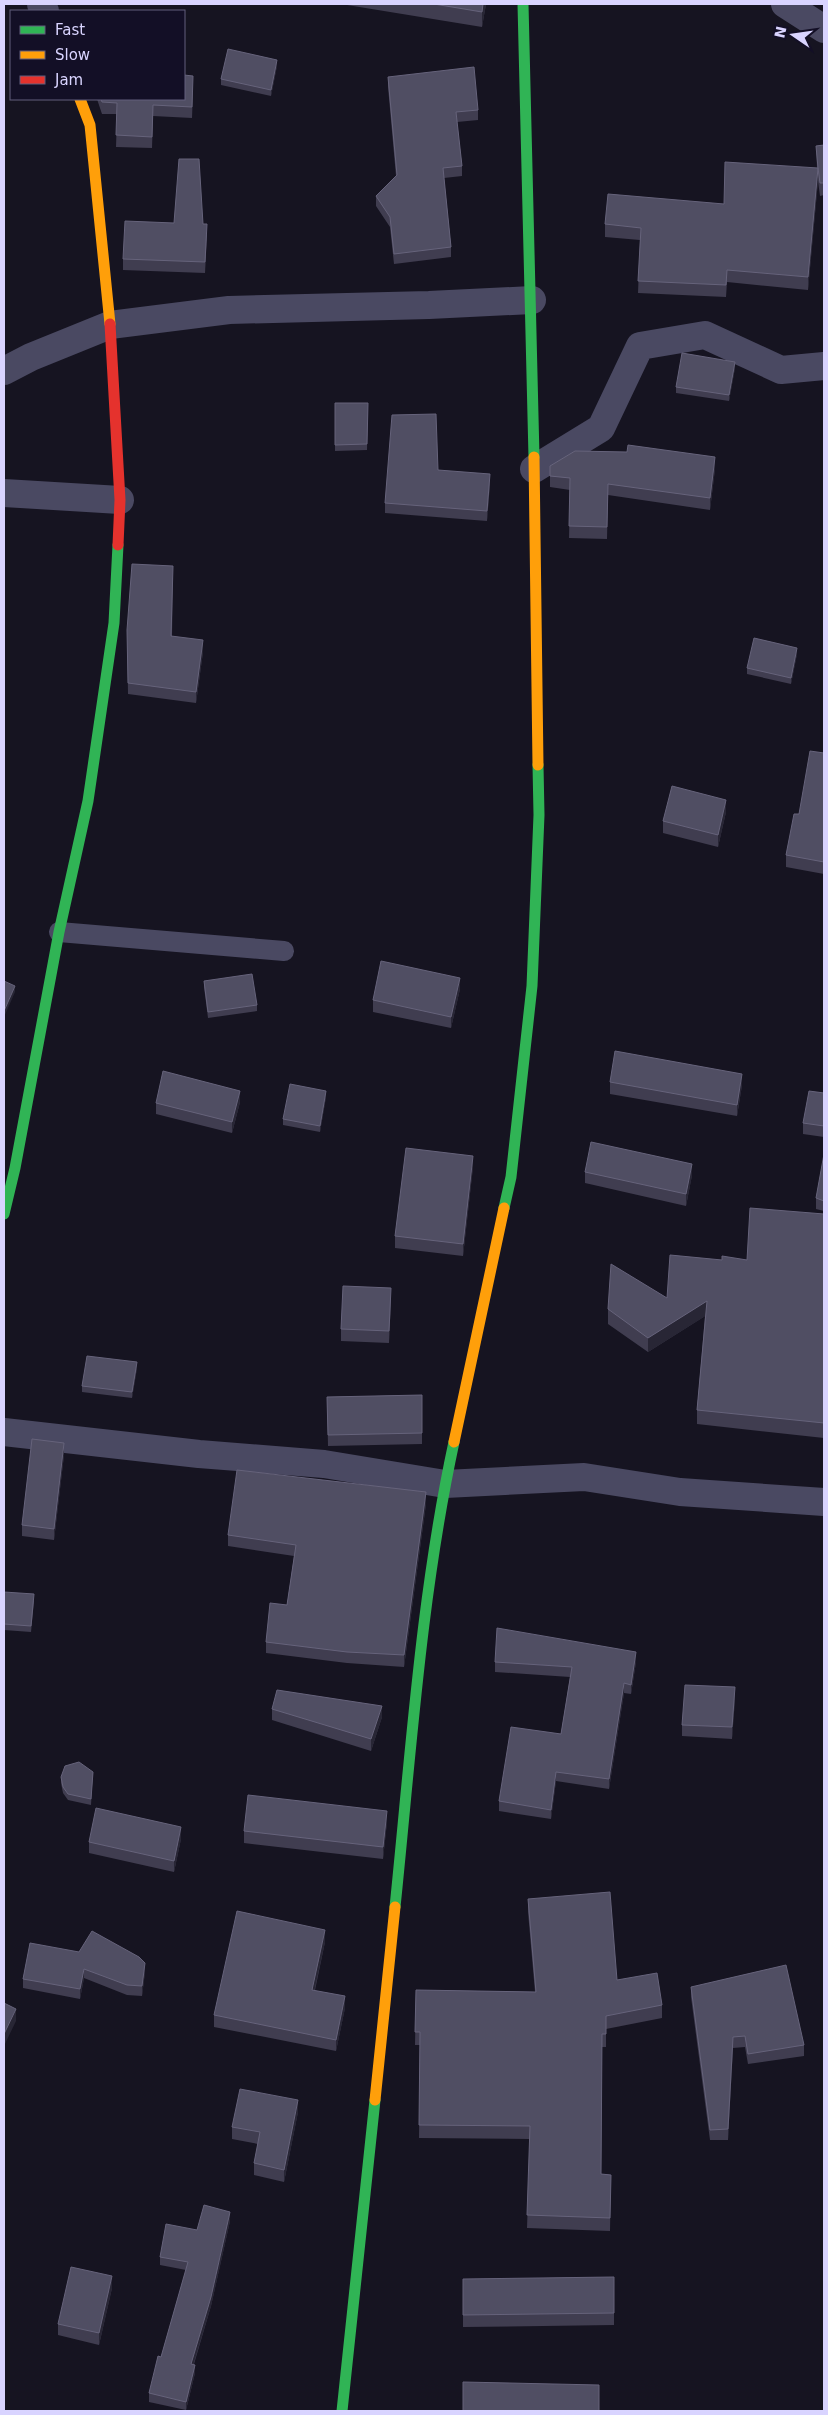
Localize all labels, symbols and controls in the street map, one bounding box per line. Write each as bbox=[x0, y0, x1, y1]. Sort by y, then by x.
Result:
legend bbox=[10, 10, 185, 100]
north arrow bbox=[768, 10, 818, 60]
text: Fast bbox=[55, 21, 85, 39]
text: N bbox=[771, 25, 789, 40]
text: Slow bbox=[55, 46, 90, 64]
text: Jam bbox=[54, 71, 83, 89]

